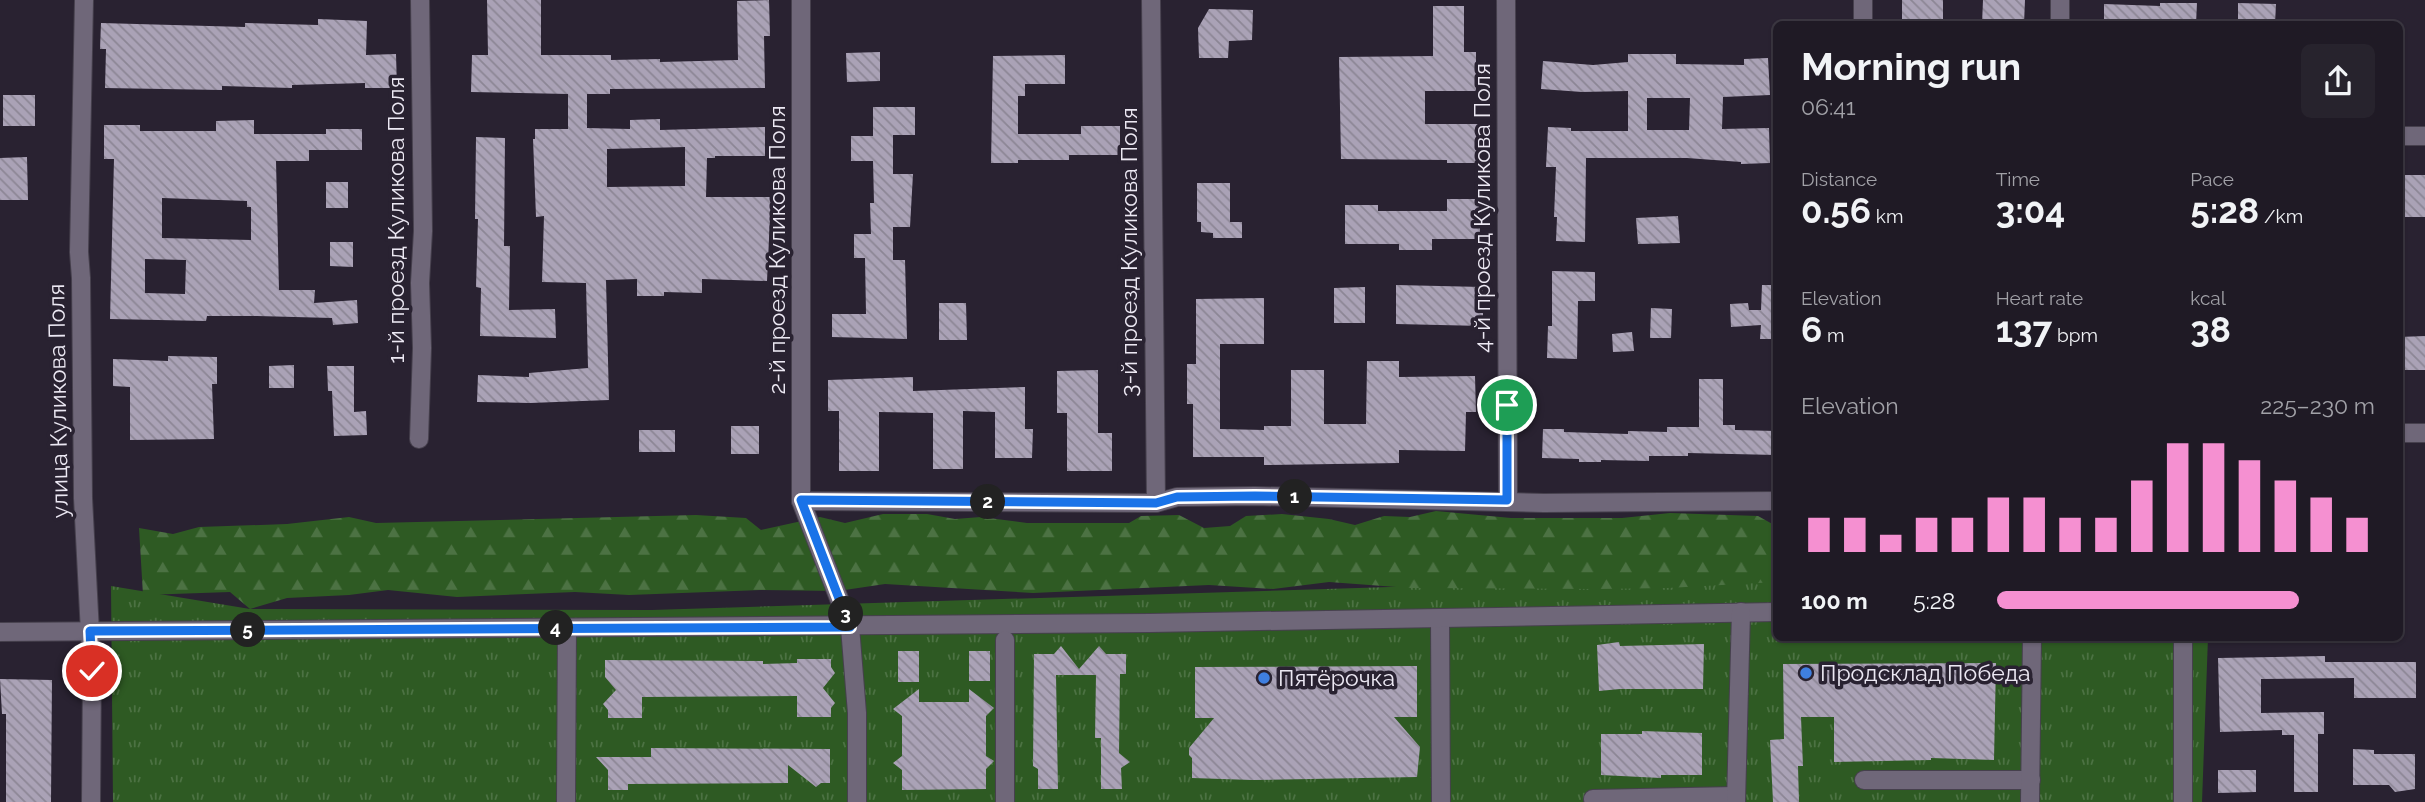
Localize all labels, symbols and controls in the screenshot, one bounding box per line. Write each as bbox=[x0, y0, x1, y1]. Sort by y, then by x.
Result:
text: Morning run bbox=[1801, 44, 2021, 89]
button: share bbox=[2301, 44, 2375, 118]
street label: 4-й проезд Куликова Поля bbox=[1468, 63, 1495, 353]
street label: 1-й проезд Куликова Поля bbox=[382, 77, 409, 363]
text: 06:41 bbox=[1801, 93, 1856, 120]
street label: 2-й проезд Куликова Поля bbox=[763, 105, 790, 395]
street label: 3-й проезд Куликова Поля bbox=[1115, 107, 1142, 397]
text: Distance bbox=[1801, 168, 1877, 190]
text: Time bbox=[1996, 168, 2040, 190]
text: Pace bbox=[2190, 168, 2234, 190]
text: 0.56 bbox=[1801, 190, 1871, 231]
text: 3:04 bbox=[1996, 190, 2065, 231]
text: 5:28 bbox=[2190, 190, 2259, 231]
text: km bbox=[1871, 205, 1903, 227]
text: /km bbox=[2259, 205, 2303, 227]
street label: улица Куликова Поля bbox=[42, 283, 73, 519]
text: Elevation bbox=[1801, 287, 1882, 309]
text: Heart rate bbox=[1996, 287, 2083, 309]
text: kcal bbox=[2190, 287, 2226, 309]
text: 6 bbox=[1801, 309, 1822, 350]
text: 137 bbox=[1996, 309, 2052, 350]
text: 38 bbox=[2190, 309, 2231, 350]
text: m bbox=[1822, 324, 1845, 346]
text: bpm bbox=[2052, 324, 2098, 346]
pin bbox=[1477, 375, 1537, 435]
icon: arrive bbox=[1488, 386, 1526, 424]
text: Elevation bbox=[1801, 392, 1899, 419]
text: 225–230 m bbox=[2260, 392, 2375, 419]
pin: 1 bbox=[1278, 480, 1312, 514]
pin: 2 bbox=[970, 484, 1006, 520]
text: 1 bbox=[1290, 485, 1299, 507]
text: 2 bbox=[982, 490, 993, 512]
text: 100 m bbox=[1801, 587, 1868, 614]
text: 5:28 bbox=[1913, 587, 1955, 614]
pin: 3 bbox=[828, 596, 864, 632]
text: 3 bbox=[840, 602, 851, 624]
pin: 4 bbox=[538, 610, 574, 646]
pin: 5 bbox=[230, 612, 266, 648]
text: 4 bbox=[550, 616, 561, 638]
text: 5 bbox=[242, 618, 253, 640]
pin bbox=[62, 641, 122, 701]
icon: check bbox=[73, 652, 111, 690]
place label: Продсклад Победа bbox=[1820, 659, 2031, 686]
place label: Пятёрочка bbox=[1278, 664, 1395, 691]
marker: Продсклад Победа bbox=[1798, 665, 1814, 681]
marker: Пятёрочка bbox=[1256, 670, 1272, 686]

